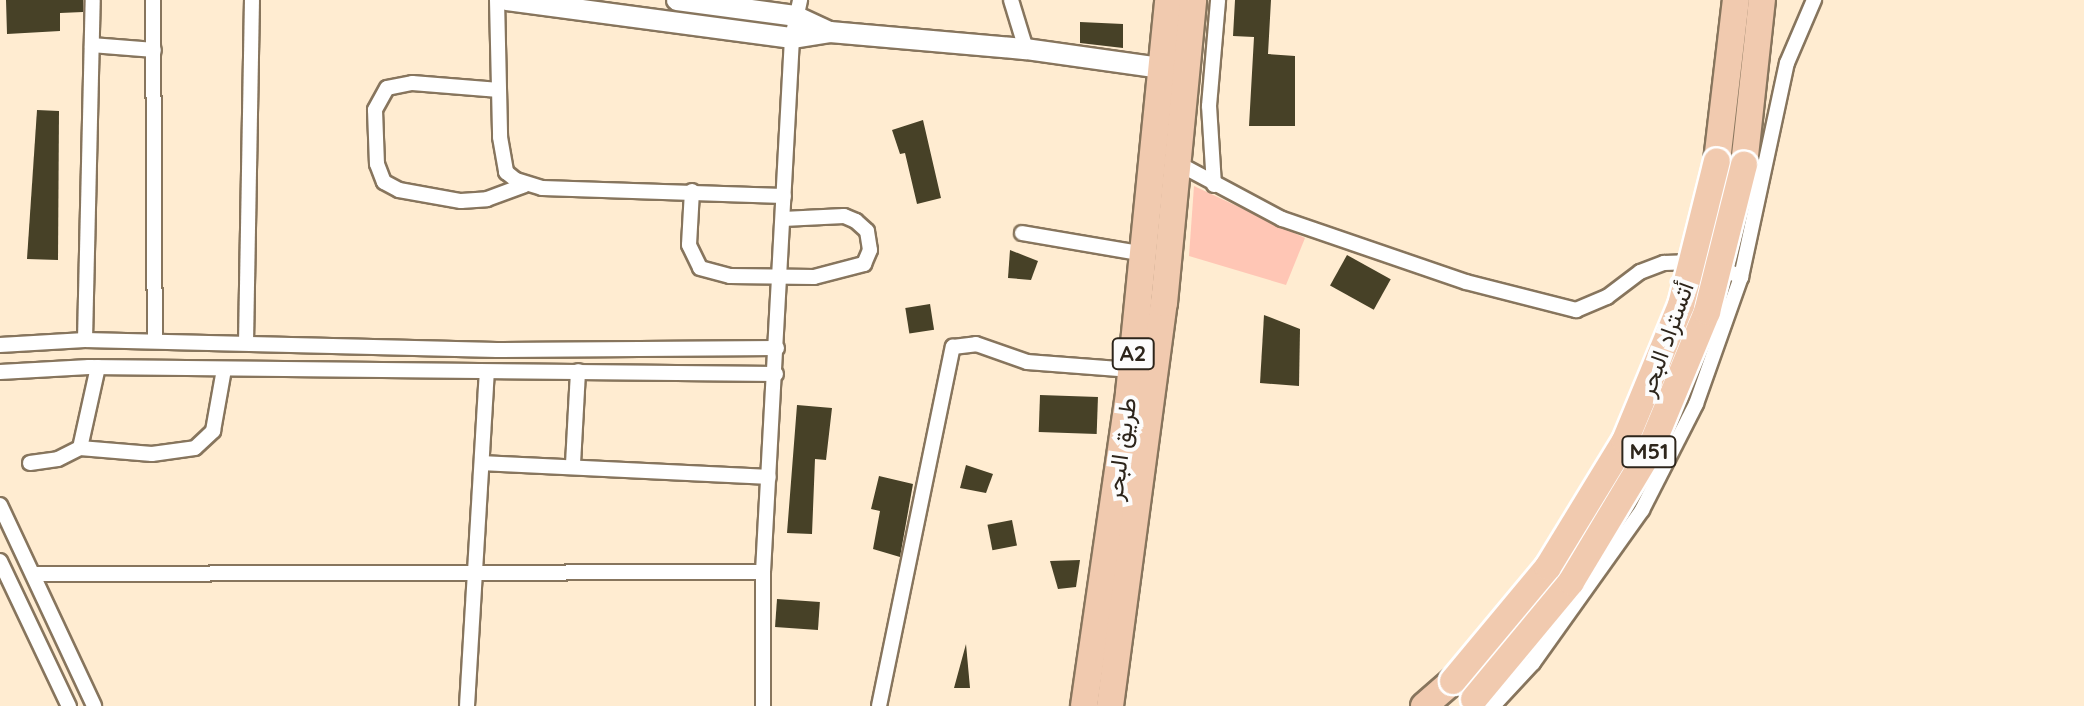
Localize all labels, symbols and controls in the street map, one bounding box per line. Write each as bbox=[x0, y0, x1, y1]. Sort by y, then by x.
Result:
street label: أتستراد البحر bbox=[1632, 278, 1700, 400]
road number: A2 bbox=[1111, 336, 1155, 372]
street label: طريق البحر bbox=[1100, 396, 1142, 502]
road number: M51 bbox=[1621, 434, 1677, 470]

